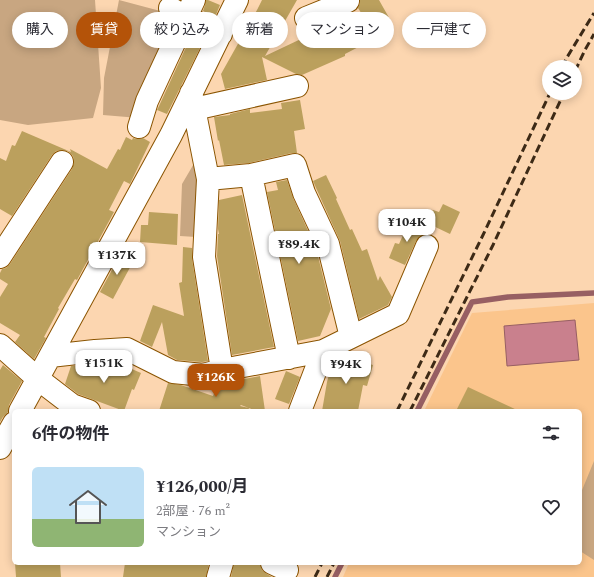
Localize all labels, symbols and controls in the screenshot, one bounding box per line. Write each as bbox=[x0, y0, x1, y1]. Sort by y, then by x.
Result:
chip: 購入 bbox=[12, 12, 68, 48]
chip: 賃貸 bbox=[76, 12, 132, 48]
chip: 絞り込み bbox=[140, 12, 224, 48]
chip: 新着 bbox=[232, 12, 288, 48]
chip: マンション bbox=[296, 12, 394, 48]
chip: 一戸建て bbox=[402, 12, 486, 48]
map controls bbox=[542, 60, 582, 100]
button: layers bbox=[542, 60, 582, 100]
pin: ¥104K bbox=[379, 209, 435, 243]
text: ¥104K bbox=[387, 212, 427, 232]
pin: ¥89.4K bbox=[266, 231, 332, 265]
text: ¥89.4K bbox=[278, 234, 320, 254]
pin: ¥137K bbox=[89, 242, 145, 276]
text: ¥137K bbox=[97, 245, 137, 265]
pin: ¥151K bbox=[76, 350, 132, 384]
pin: ¥94K bbox=[322, 351, 370, 385]
text: ¥151K bbox=[84, 353, 124, 373]
text: ¥94K bbox=[330, 354, 362, 374]
pin: ¥126K bbox=[188, 364, 244, 398]
text: ¥126K bbox=[196, 367, 236, 387]
text: 6件の物件 bbox=[32, 421, 110, 447]
icon: filters bbox=[540, 422, 562, 444]
text: ¥126,000/月 bbox=[156, 474, 249, 500]
icon: home bbox=[64, 483, 112, 531]
icon: heart bbox=[540, 496, 562, 518]
text: 2部屋 · 76 m² bbox=[156, 501, 230, 521]
text: マンション bbox=[156, 522, 221, 542]

